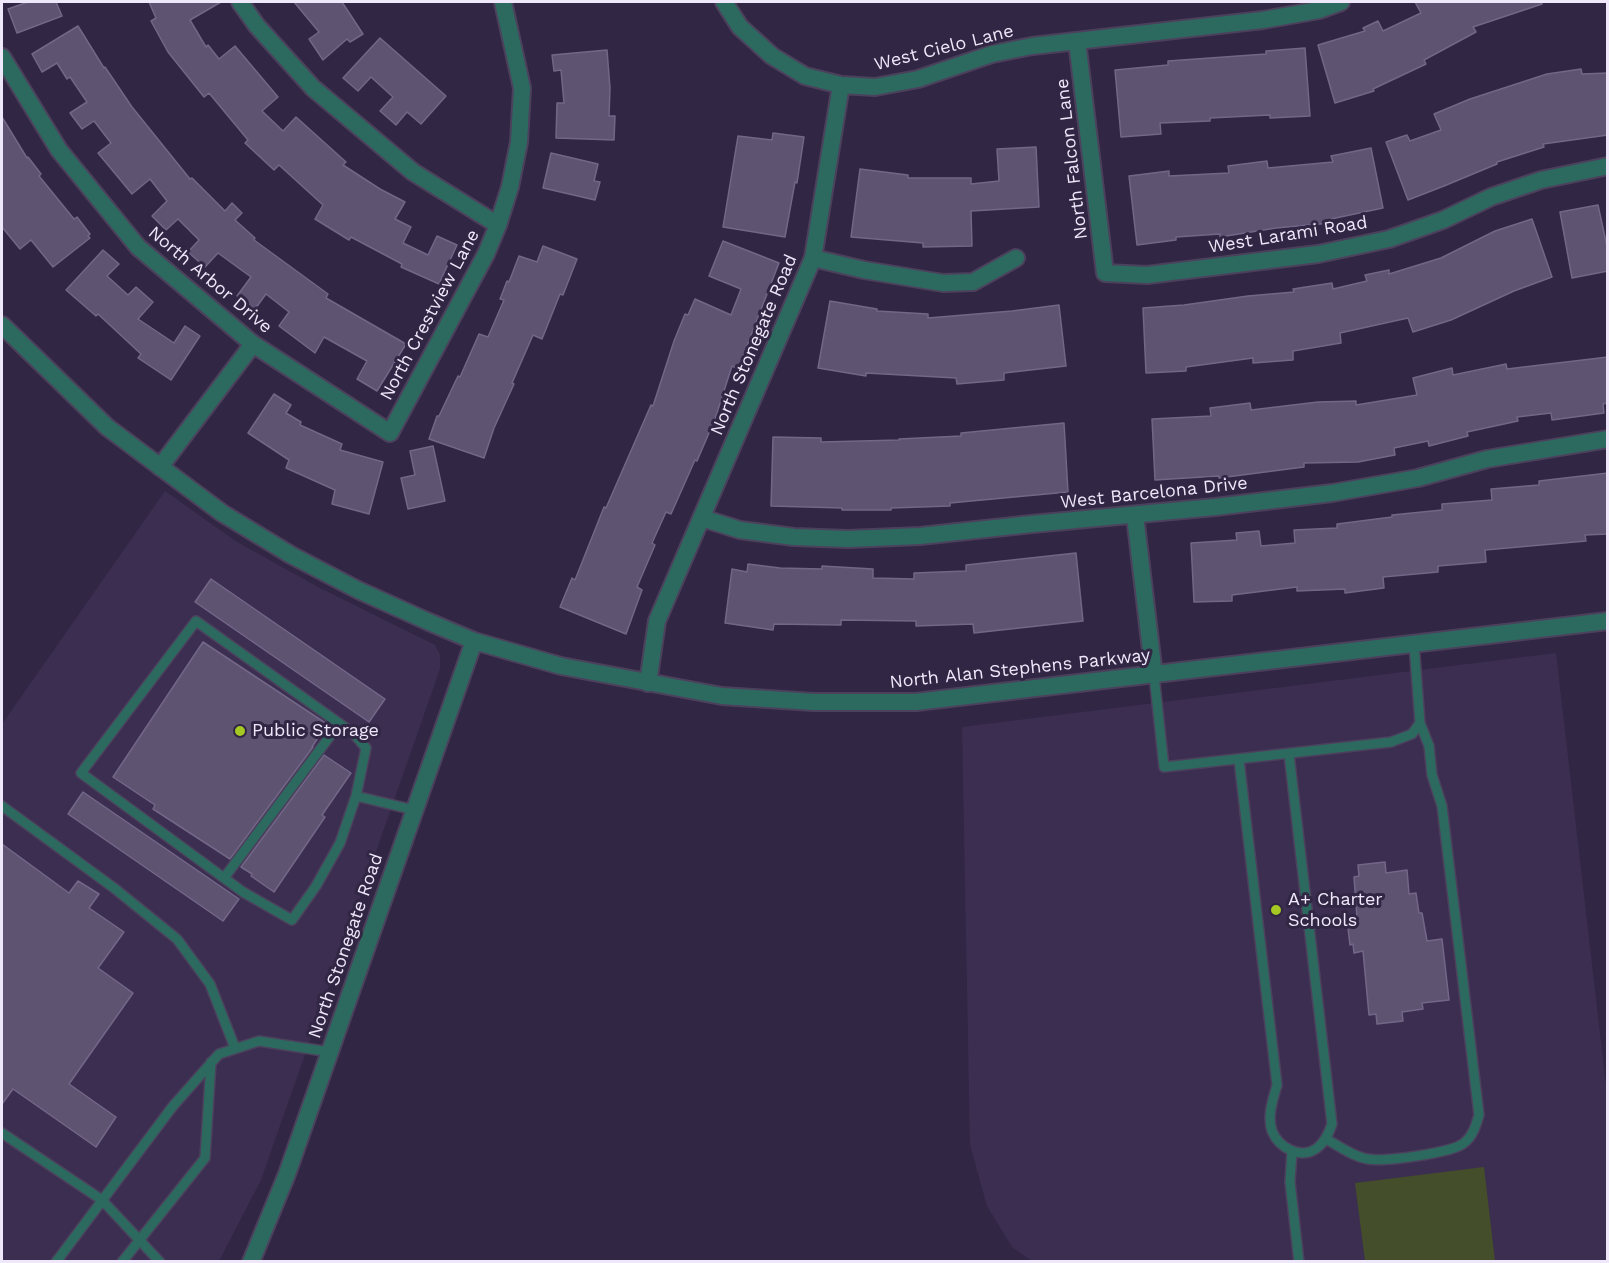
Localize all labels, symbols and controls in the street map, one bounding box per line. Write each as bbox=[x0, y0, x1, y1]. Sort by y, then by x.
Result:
street label: West Cielo Lane bbox=[872, 20, 1016, 76]
street label: North Falcon Lane bbox=[1051, 77, 1093, 241]
street label: West Larami Road bbox=[1207, 212, 1369, 258]
street label: North Arbor Drive bbox=[144, 222, 276, 338]
street label: North Crestview Lane bbox=[376, 226, 484, 404]
street label: North Stonegate Road bbox=[706, 251, 802, 439]
street label: West Barcelona Drive bbox=[1059, 472, 1249, 514]
street label: North Alan Stephens Parkway bbox=[889, 645, 1151, 693]
place label: Public Storage bbox=[252, 720, 379, 742]
marker: Public Storage bbox=[233, 724, 247, 738]
street label: North Stonegate Road bbox=[304, 851, 388, 1041]
place label: A+ Charter Schools bbox=[1288, 889, 1383, 932]
marker: A+ Charter Schools bbox=[1269, 903, 1283, 917]

